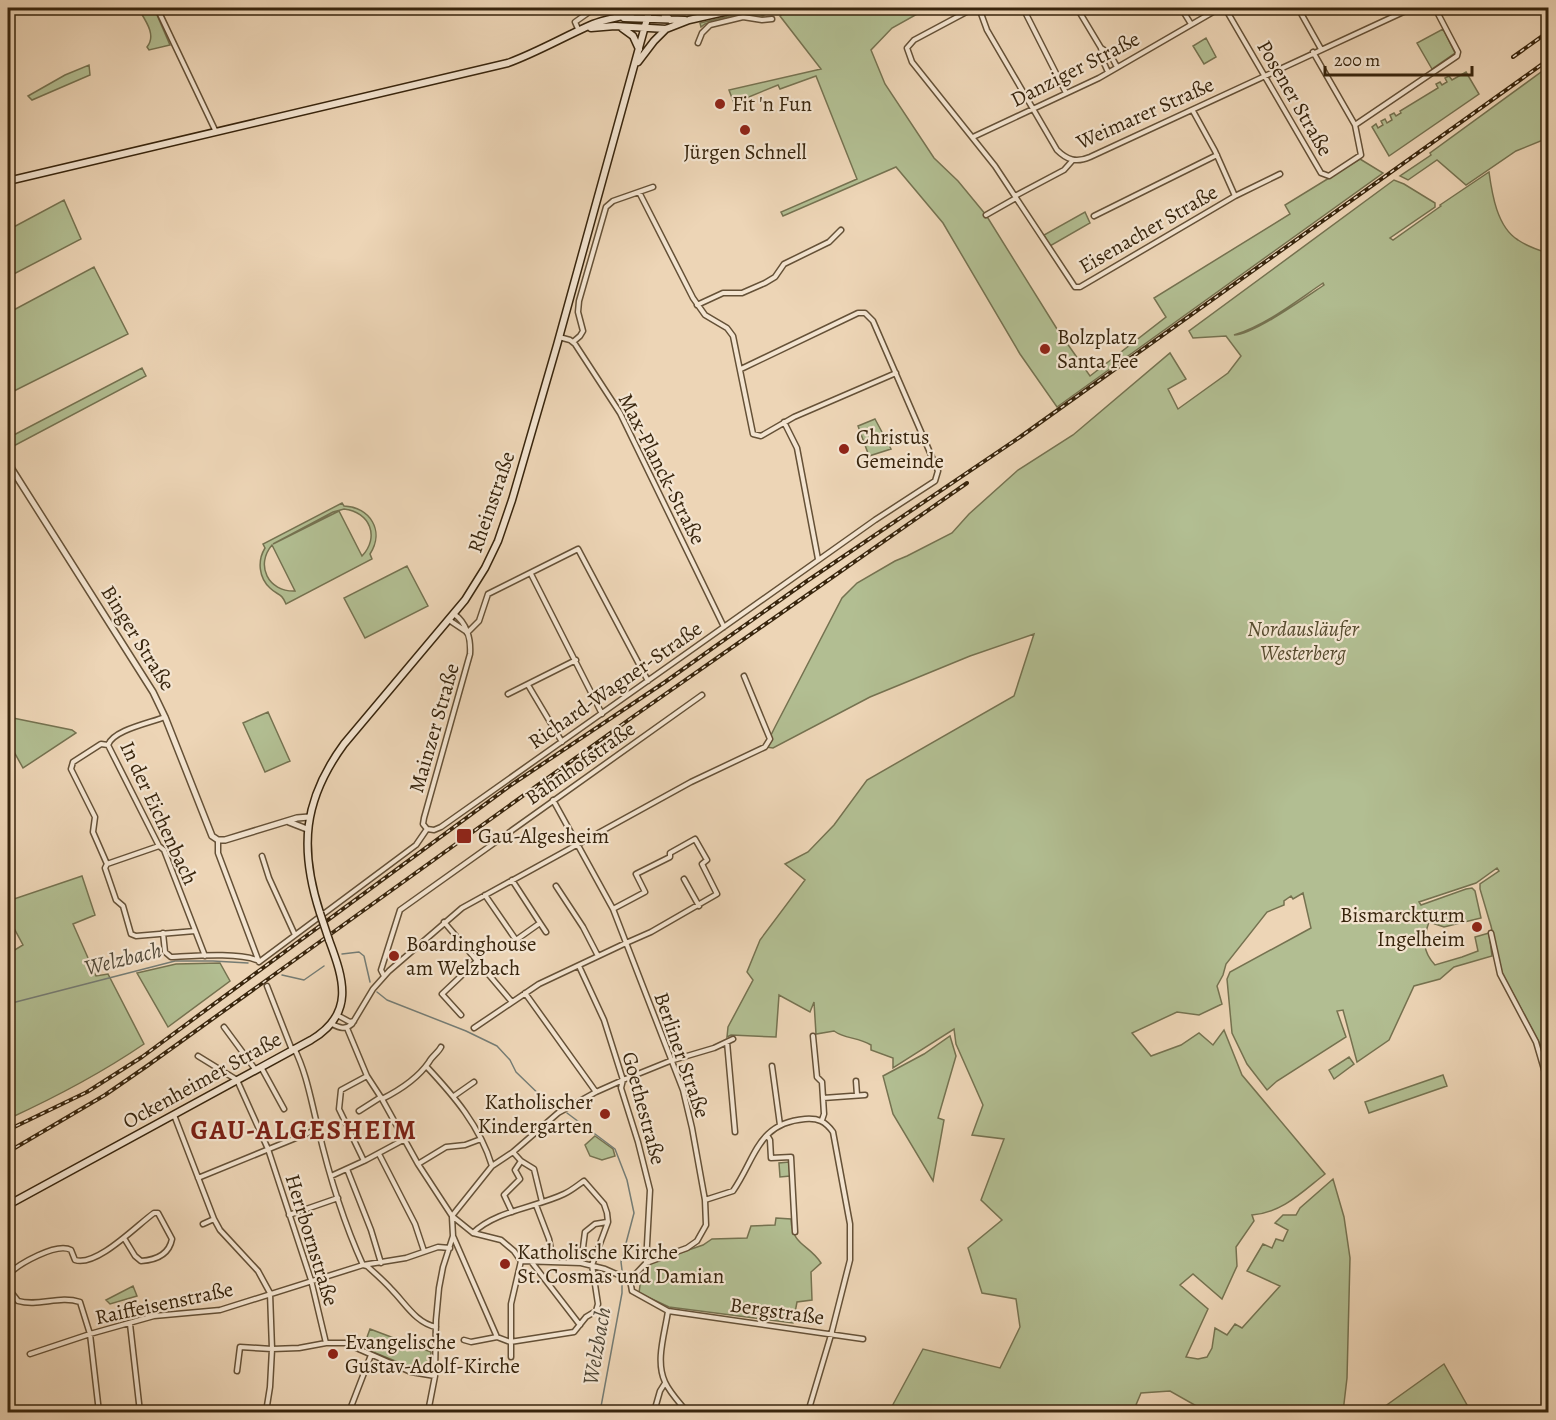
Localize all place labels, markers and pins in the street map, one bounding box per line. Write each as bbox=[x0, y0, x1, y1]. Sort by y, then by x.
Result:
place label: Fit 'n Fun bbox=[732, 90, 812, 118]
marker: Fit 'n Fun bbox=[713, 97, 727, 111]
marker: Jürgen Schnell bbox=[738, 123, 752, 137]
place label: Jürgen Schnell bbox=[683, 138, 807, 166]
place label: Bolzplatz Santa Fee bbox=[1057, 323, 1139, 375]
marker: Bolzplatz Santa Fee bbox=[1038, 342, 1052, 356]
place label: Christus Gemeinde bbox=[856, 423, 944, 475]
marker: Christus Gemeinde bbox=[837, 442, 851, 456]
place label: Gau-Algesheim bbox=[478, 822, 609, 850]
marker: Gau-Algesheim bbox=[455, 827, 473, 845]
place label: Bismarckturm Ingelheim bbox=[1340, 901, 1465, 953]
marker: Bismarckturm Ingelheim bbox=[1470, 920, 1484, 934]
place label: Boardinghouse am Welzbach bbox=[406, 930, 537, 982]
marker: Boardinghouse am Welzbach bbox=[387, 949, 401, 963]
place label: Katholischer Kindergarten bbox=[478, 1088, 593, 1140]
marker: Katholischer Kindergarten bbox=[598, 1107, 612, 1121]
place label: Katholische Kirche St. Cosmas und Damian bbox=[517, 1238, 724, 1290]
marker: Katholische Kirche St. Cosmas und Damian bbox=[498, 1257, 512, 1271]
place label: Evangelische Gustav-Adolf-Kirche bbox=[345, 1328, 520, 1380]
marker: Evangelische Gustav-Adolf-Kirche bbox=[326, 1347, 340, 1361]

